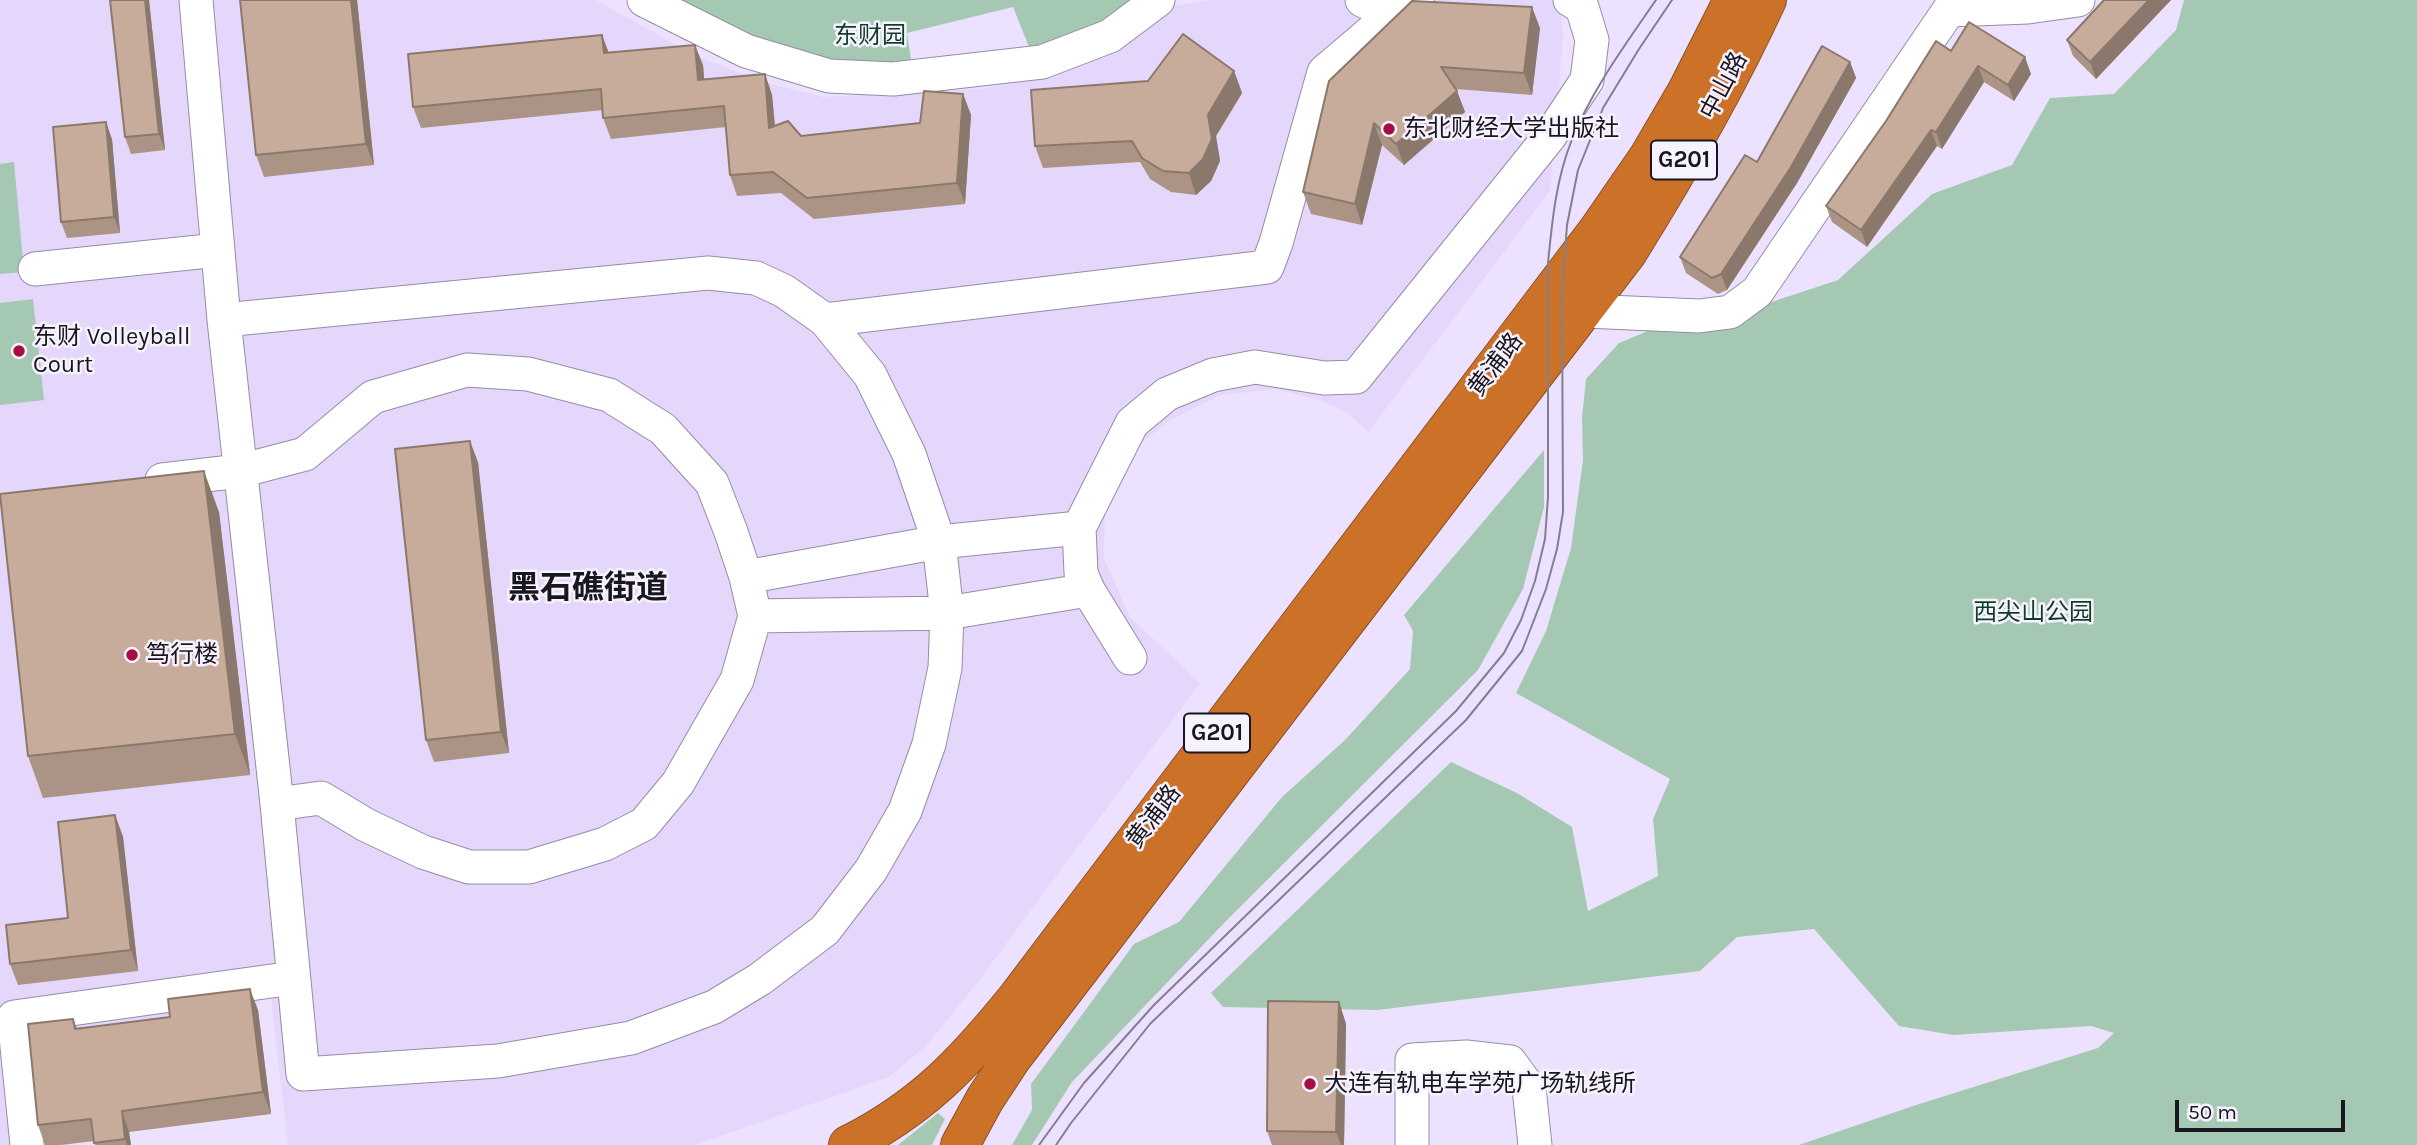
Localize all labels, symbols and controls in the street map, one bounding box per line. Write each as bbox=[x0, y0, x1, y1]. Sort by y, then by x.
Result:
park label: 东财园 bbox=[834, 22, 906, 50]
street label: 中山路 bbox=[1694, 47, 1754, 125]
place label: 东北财经大学出版社 bbox=[1403, 115, 1619, 143]
marker: 东北财经大学出版社 bbox=[1381, 121, 1397, 137]
road number: G201 bbox=[1651, 140, 1717, 180]
place label: 东财 Volleyball Court bbox=[33, 323, 190, 379]
street label: 黄浦路 bbox=[1463, 328, 1529, 402]
marker: 东财 Volleyball Court bbox=[11, 343, 27, 359]
district label: 黑石礁街道 bbox=[508, 570, 668, 608]
park label: 西尖山公园 bbox=[1973, 599, 2093, 627]
place label: 笃行楼 bbox=[146, 641, 218, 669]
marker: 笃行楼 bbox=[124, 647, 140, 663]
road number: G201 bbox=[1184, 713, 1250, 752]
street label: 黄浦路 bbox=[1121, 780, 1187, 854]
place label: 大连有轨电车学苑广场轨线所 bbox=[1324, 1070, 1636, 1098]
marker: 大连有轨电车学苑广场轨线所 bbox=[1302, 1076, 1318, 1092]
scale bar bbox=[2179, 1086, 2349, 1130]
text: 50 m bbox=[2188, 1100, 2237, 1124]

